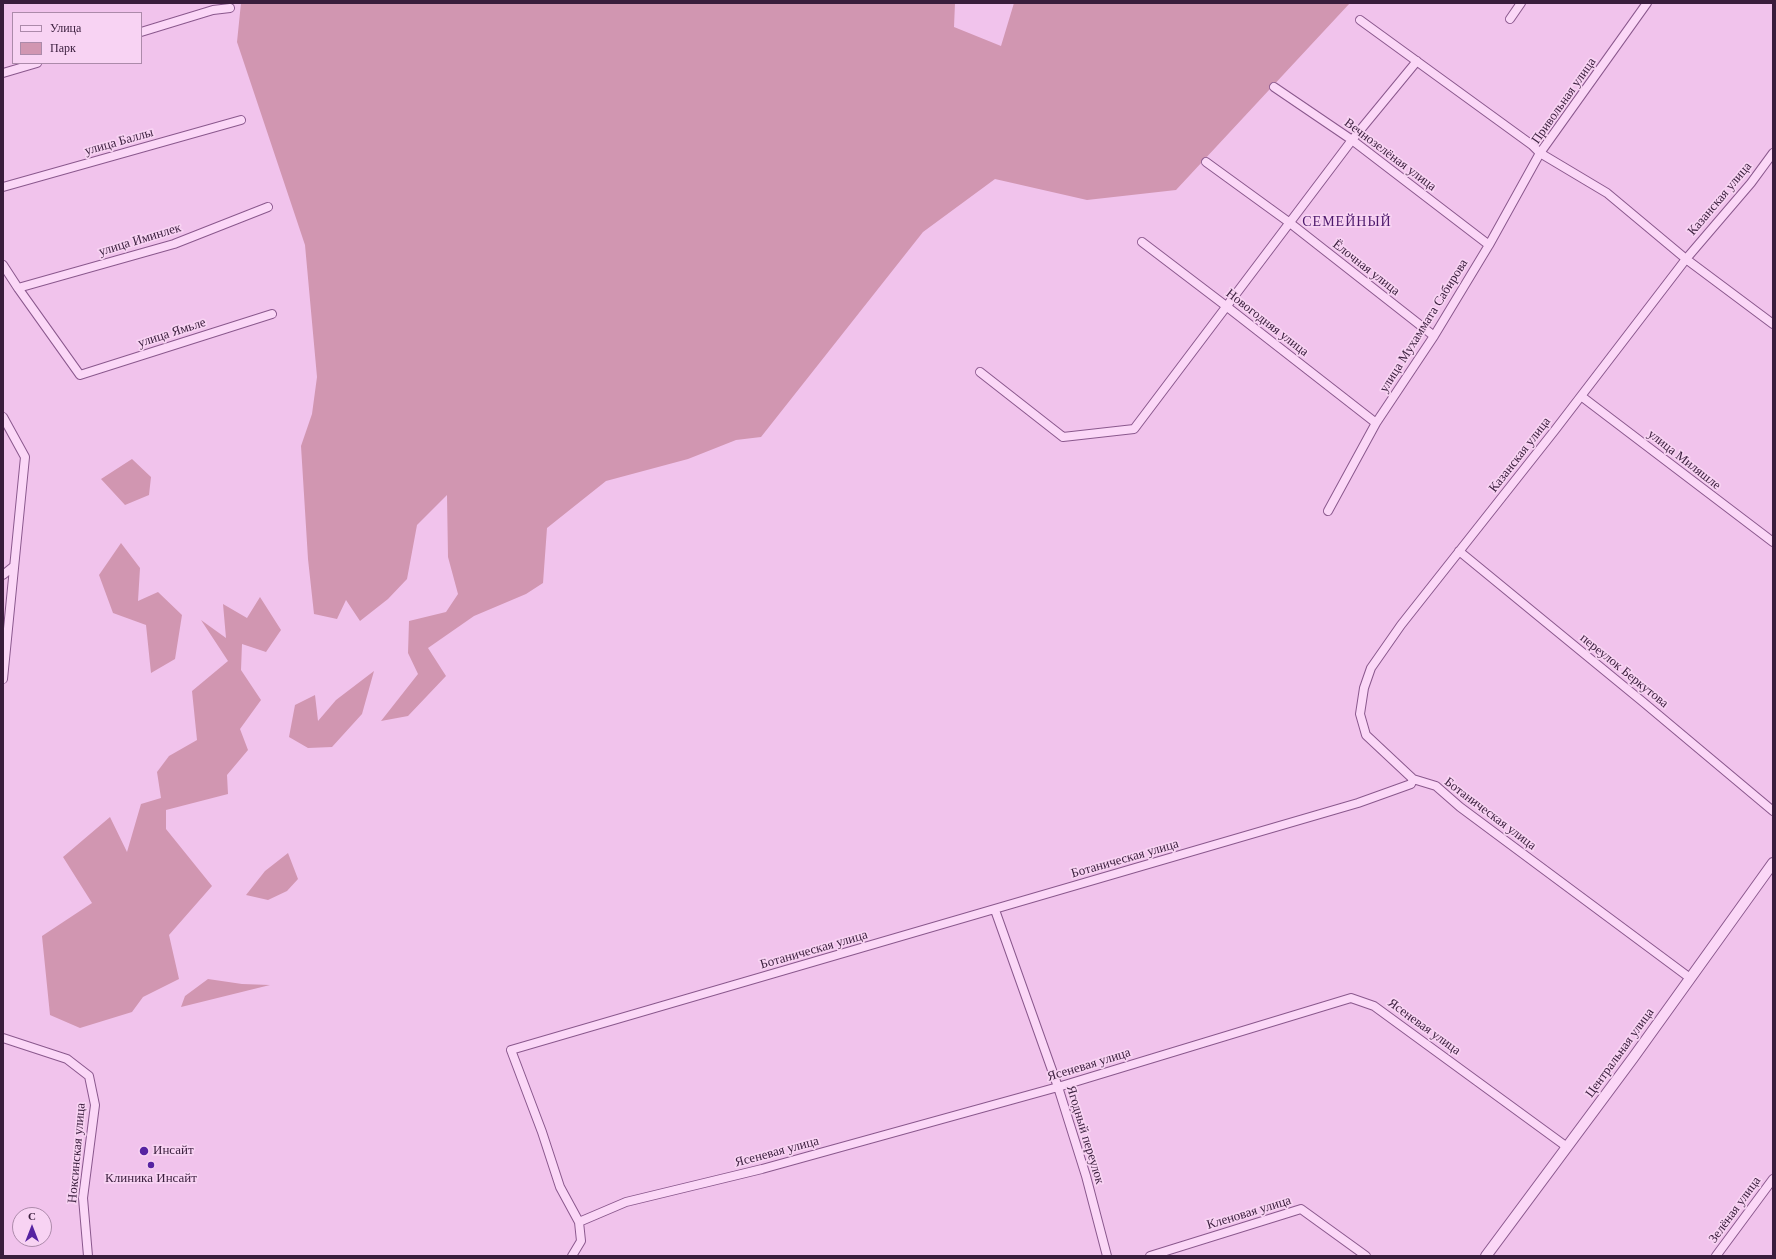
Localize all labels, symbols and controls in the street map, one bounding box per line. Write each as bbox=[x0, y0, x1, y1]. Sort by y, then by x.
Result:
legend bbox=[12, 12, 142, 64]
text: Улица bbox=[50, 21, 81, 35]
text: Парк bbox=[50, 41, 76, 55]
street label: Привольная улица bbox=[1528, 55, 1600, 147]
street label: Вечнозелёная улица bbox=[1341, 115, 1439, 195]
street label: улица Баллы bbox=[83, 125, 155, 159]
street label: Казанская улица bbox=[1685, 159, 1755, 239]
district label: СЕМЕЙНЫЙ bbox=[1302, 214, 1392, 230]
street label: улица Иминлек bbox=[97, 220, 183, 260]
street label: Ёлочная улица bbox=[1329, 237, 1403, 299]
street label: улица Мухаммата Сабирова bbox=[1376, 256, 1472, 396]
street label: Новогодняя улица bbox=[1223, 286, 1311, 360]
street label: улица Ямьле bbox=[136, 315, 208, 351]
street label: Казанская улица bbox=[1486, 414, 1554, 496]
street label: улица Миляшле bbox=[1644, 427, 1724, 493]
street label: переулок Беркутова bbox=[1577, 631, 1671, 711]
street label: Ботаническая улица bbox=[1441, 774, 1539, 854]
street label: Ботаническая улица bbox=[1070, 836, 1180, 882]
street label: Ботаническая улица bbox=[759, 927, 869, 973]
street label: Ясеневая улица bbox=[1385, 995, 1463, 1059]
street label: Центральная улица bbox=[1582, 1005, 1658, 1101]
street label: Ясеневая улица bbox=[1046, 1045, 1132, 1085]
street label: Ягодный переулок bbox=[1063, 1084, 1107, 1186]
street label: Ноксинская улица bbox=[65, 1102, 89, 1204]
street label: Ясеневая улица bbox=[733, 1133, 821, 1171]
place label: Инсайт bbox=[153, 1143, 194, 1159]
marker: Инсайт bbox=[138, 1145, 150, 1157]
marker: Клиника Инсайт bbox=[146, 1160, 156, 1170]
place label: Клиника Инсайт bbox=[105, 1171, 197, 1187]
street label: Зелёная улица bbox=[1706, 1174, 1764, 1246]
street label: Кленовая улица bbox=[1205, 1193, 1293, 1233]
north arrow bbox=[12, 1207, 52, 1247]
text: С bbox=[28, 1210, 36, 1222]

